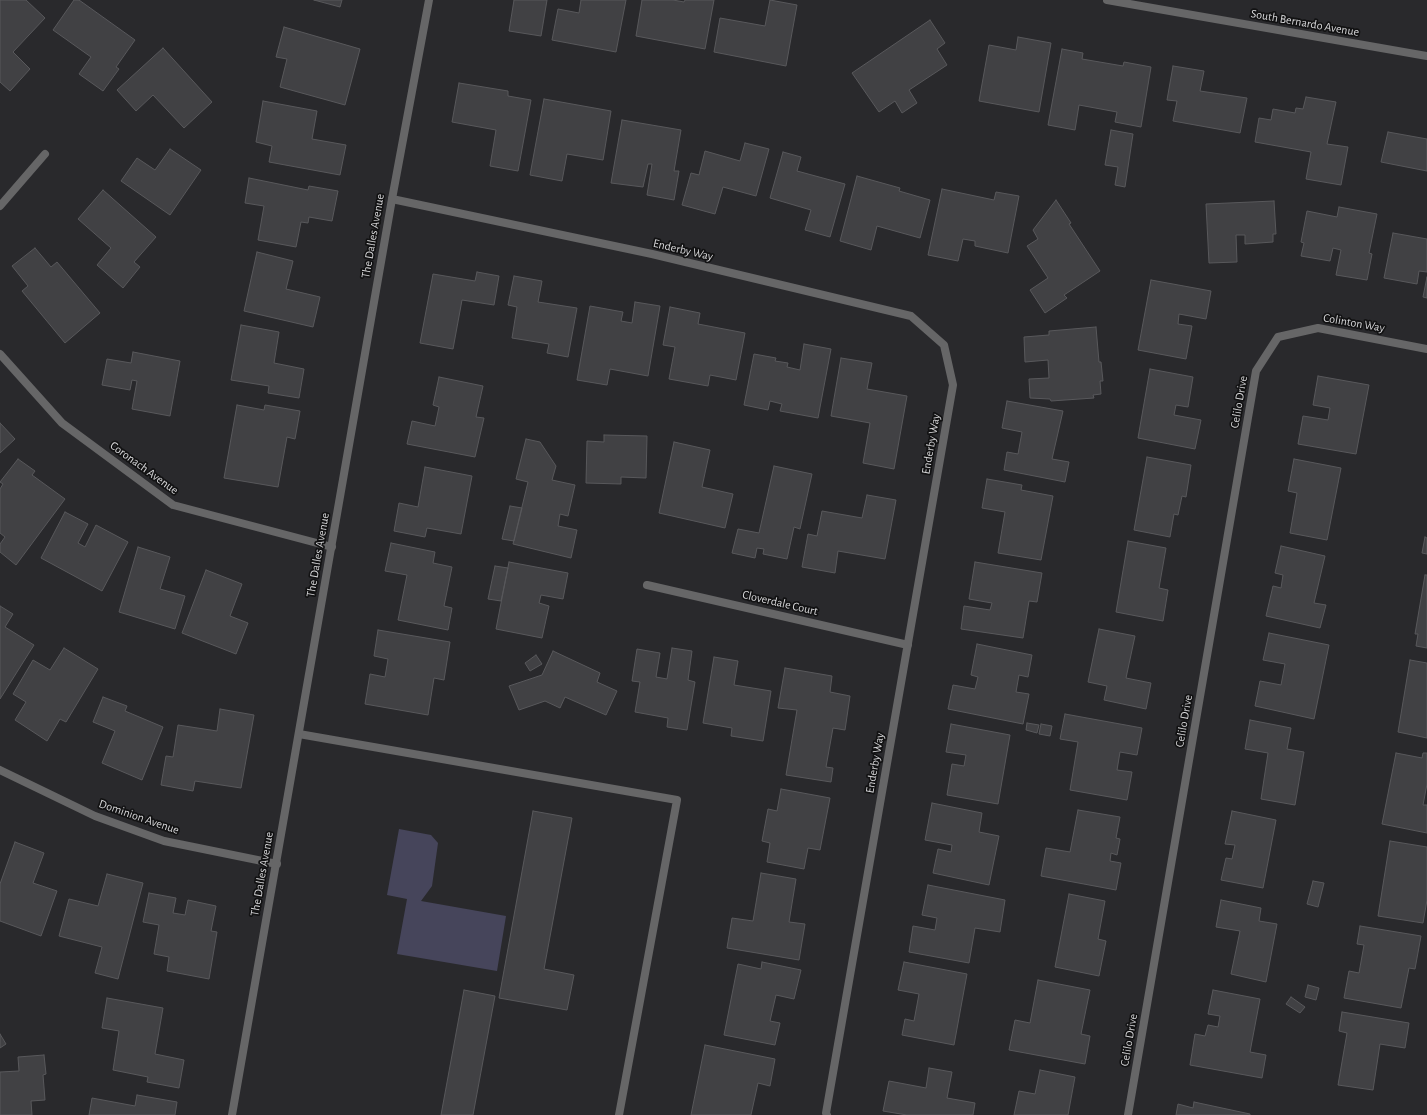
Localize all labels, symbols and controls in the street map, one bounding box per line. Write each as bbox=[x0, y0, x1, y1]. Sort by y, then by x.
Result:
street label: South Bernardo Avenue bbox=[1250, 6, 1360, 40]
street label: The Dalles Avenue bbox=[358, 193, 388, 279]
street label: Enderby Way bbox=[652, 236, 714, 264]
street label: Colinton Way bbox=[1322, 311, 1386, 335]
street label: Celilo Drive bbox=[1227, 375, 1251, 429]
street label: Enderby Way bbox=[919, 413, 943, 475]
street label: Coronach Avenue bbox=[107, 438, 181, 498]
street label: The Dalles Avenue bbox=[303, 512, 333, 598]
street label: Cloverdale Court bbox=[741, 587, 819, 619]
street label: Celilo Drive bbox=[1172, 694, 1196, 748]
street label: Enderby Way bbox=[863, 732, 887, 794]
street label: Dominion Avenue bbox=[97, 797, 181, 837]
street label: The Dalles Avenue bbox=[247, 831, 277, 917]
street label: Celilo Drive bbox=[1117, 1013, 1141, 1067]

